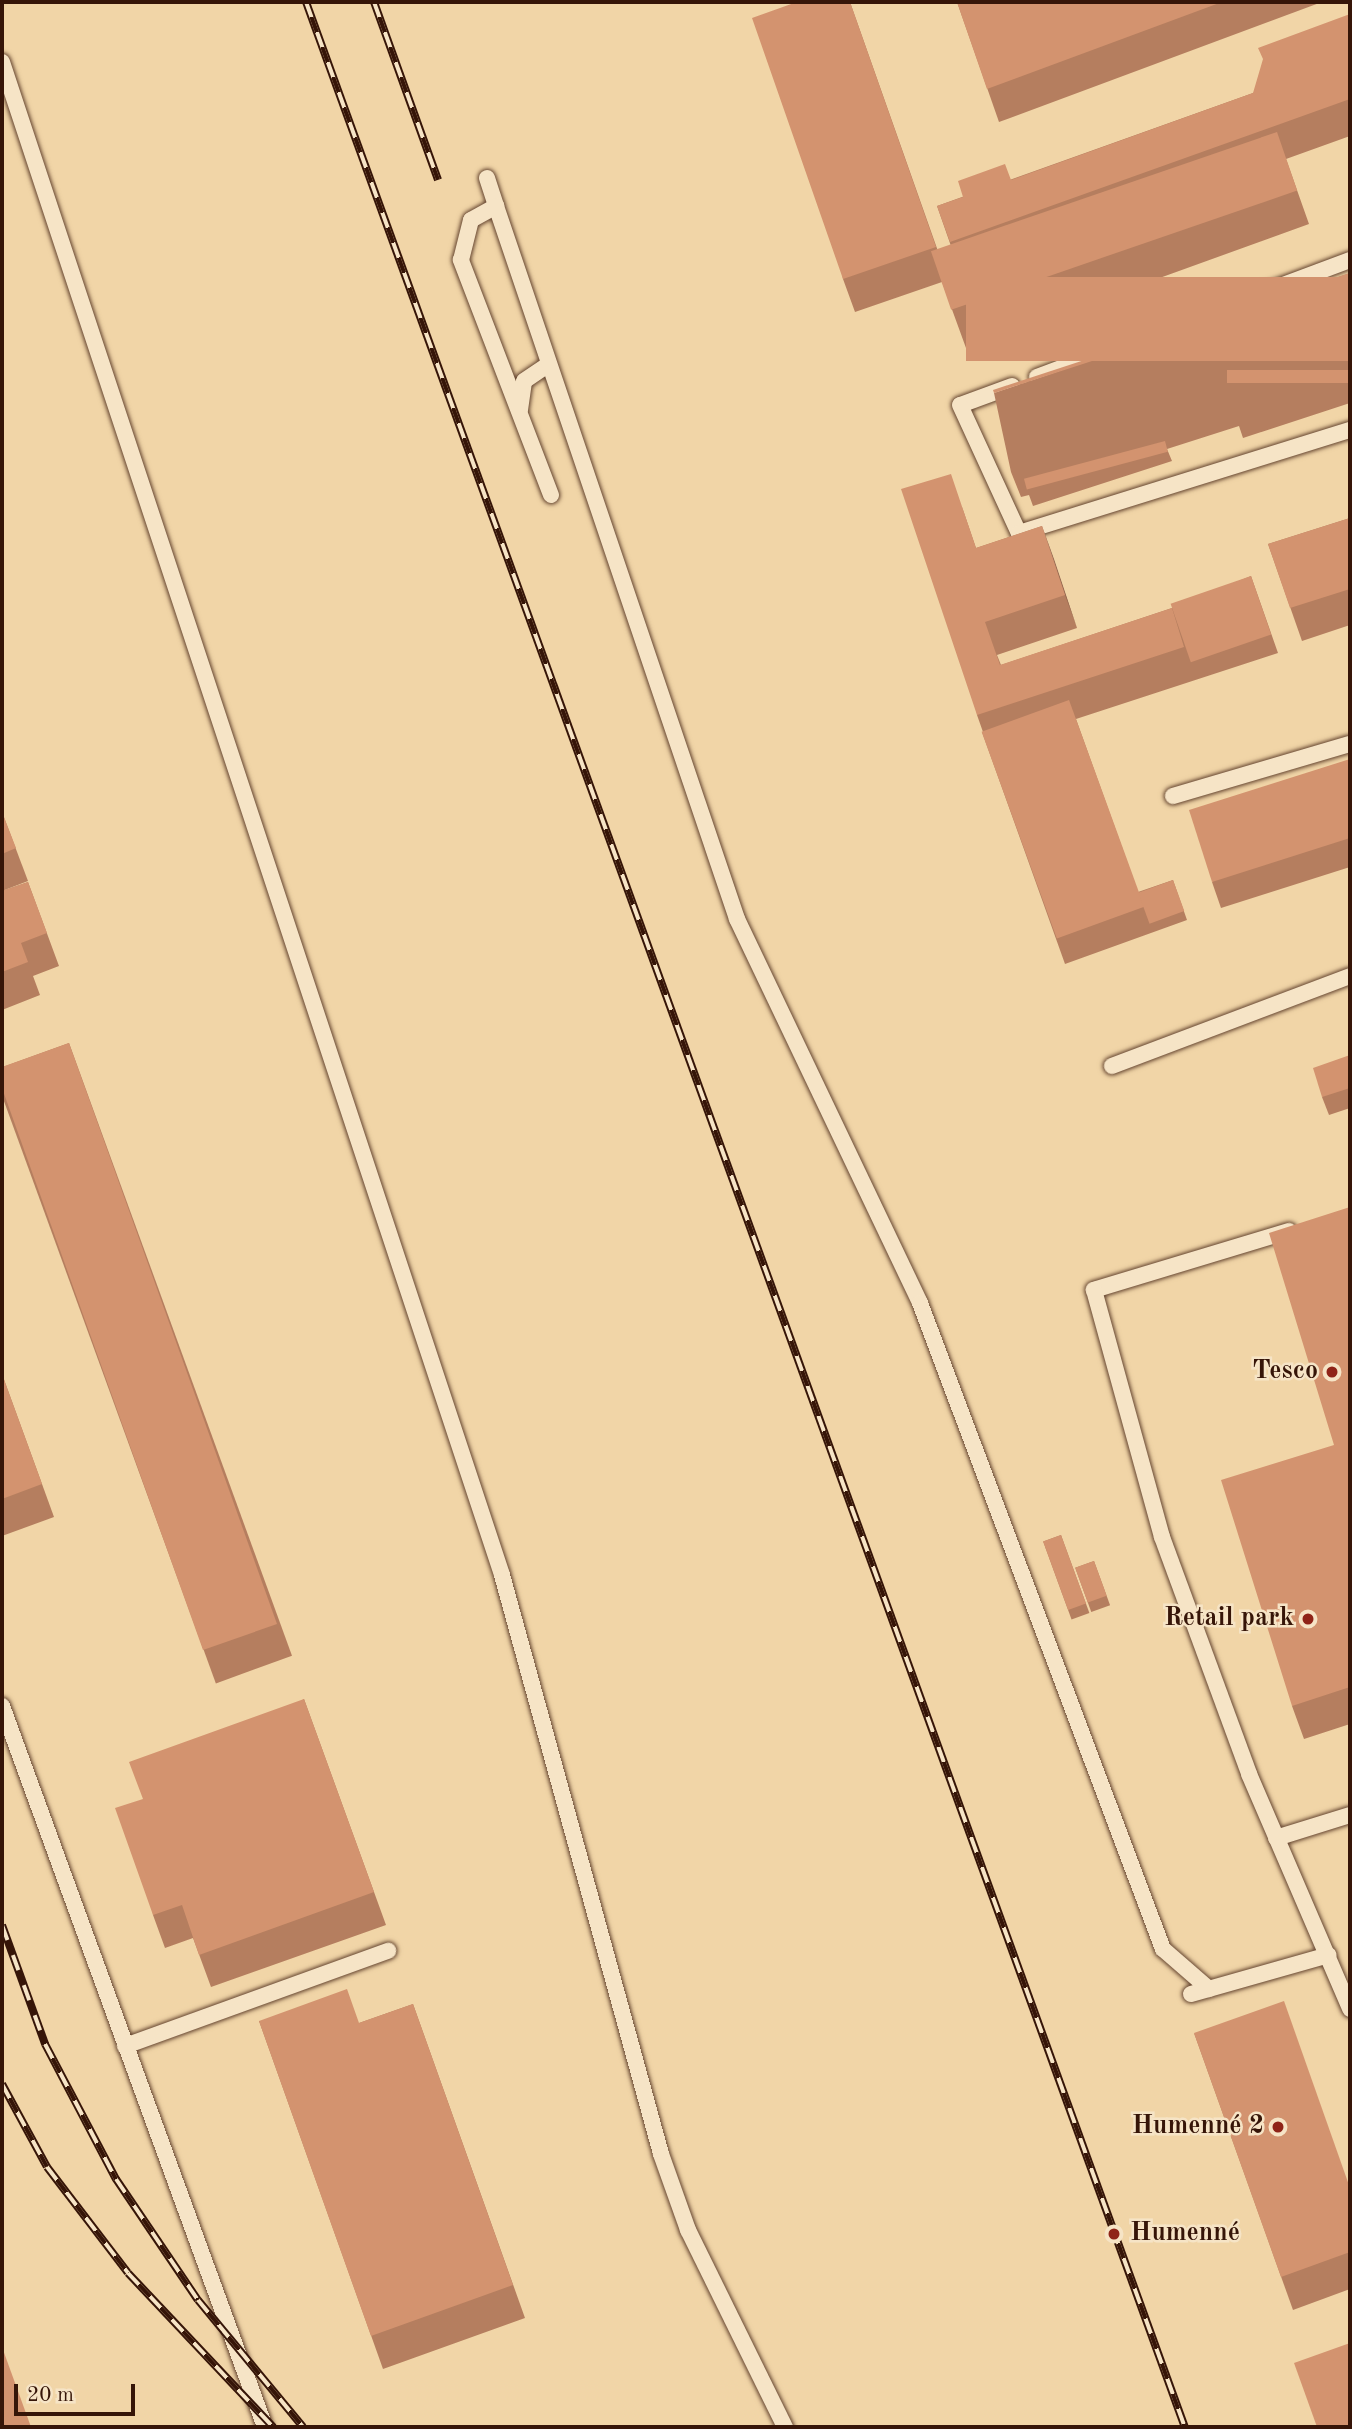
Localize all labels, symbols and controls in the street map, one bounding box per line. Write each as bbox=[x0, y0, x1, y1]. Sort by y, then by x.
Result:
place label: Tesco bbox=[1252, 1356, 1318, 1388]
marker: Tesco bbox=[1324, 1364, 1340, 1380]
place label: Retail park bbox=[1164, 1603, 1294, 1635]
marker: Retail park bbox=[1300, 1611, 1316, 1627]
place label: Humenné 2 bbox=[1132, 2111, 1264, 2143]
marker: Humenné 2 bbox=[1270, 2119, 1286, 2135]
place label: Humenné bbox=[1130, 2218, 1240, 2250]
marker: Humenné bbox=[1104, 2224, 1124, 2244]
scale bar bbox=[18, 2370, 138, 2414]
text: 20 m bbox=[27, 2385, 74, 2406]

